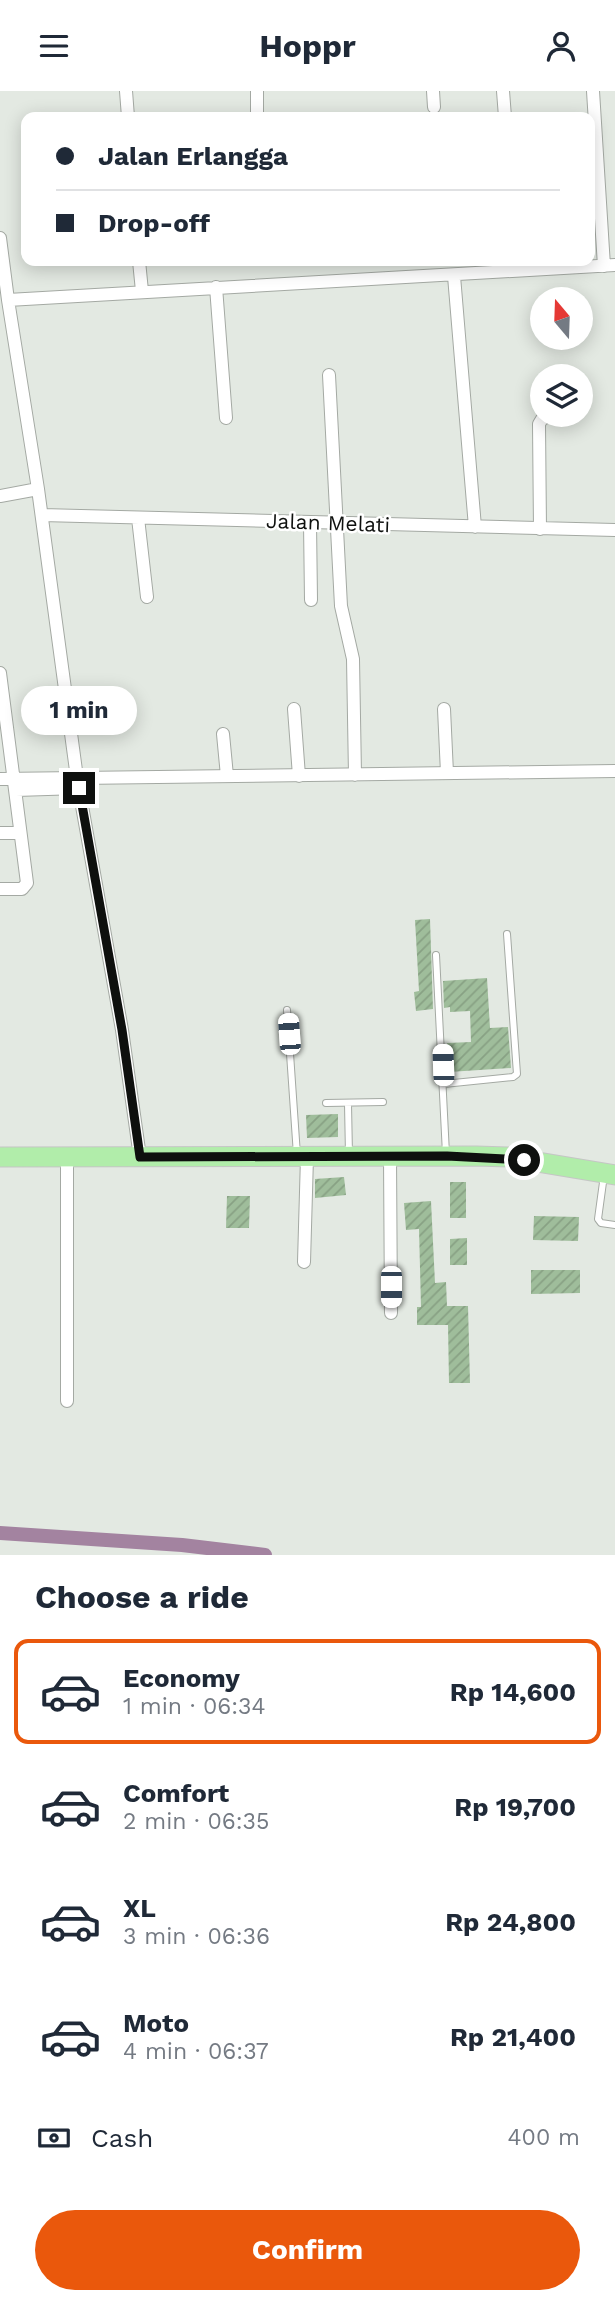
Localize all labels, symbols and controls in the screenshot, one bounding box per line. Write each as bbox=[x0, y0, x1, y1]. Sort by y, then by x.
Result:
icon: menu bbox=[35, 27, 73, 65]
text: Hoppr bbox=[259, 27, 356, 65]
icon: person bbox=[542, 27, 580, 65]
text: Jalan Erlangga bbox=[98, 141, 288, 171]
text: Drop-off bbox=[98, 208, 210, 238]
north arrow bbox=[530, 287, 593, 350]
map controls bbox=[530, 287, 593, 427]
button: layers bbox=[530, 364, 593, 427]
street label: Jalan Melati bbox=[266, 508, 390, 537]
callout: 1 min bbox=[21, 687, 137, 735]
text: 1 min bbox=[49, 697, 109, 724]
route end bbox=[63, 772, 95, 804]
car bbox=[278, 1012, 301, 1056]
car bbox=[432, 1044, 455, 1086]
route start bbox=[508, 1144, 540, 1176]
car bbox=[381, 1266, 402, 1308]
text: Choose a ride bbox=[35, 1578, 249, 1616]
icon: car bbox=[39, 1660, 102, 1723]
text: Economy bbox=[123, 1663, 240, 1693]
text: Rp 14,600 bbox=[450, 1677, 576, 1707]
text: 1 min · 06:34 bbox=[123, 1693, 266, 1720]
icon: car bbox=[39, 1775, 102, 1838]
text: Comfort bbox=[123, 1778, 229, 1808]
text: Rp 19,700 bbox=[454, 1792, 576, 1822]
text: 2 min · 06:35 bbox=[123, 1808, 269, 1835]
icon: car bbox=[39, 1890, 102, 1953]
text: XL bbox=[123, 1893, 156, 1923]
text: Rp 24,800 bbox=[445, 1907, 576, 1937]
text: 3 min · 06:36 bbox=[123, 1923, 270, 1950]
icon: car bbox=[39, 2005, 102, 2068]
text: Moto bbox=[123, 2008, 189, 2038]
text: Rp 21,400 bbox=[450, 2022, 576, 2052]
text: 4 min · 06:37 bbox=[123, 2038, 269, 2065]
icon: cash bbox=[35, 2119, 73, 2157]
text: Cash bbox=[91, 2123, 153, 2153]
text: 400 m bbox=[508, 2124, 580, 2151]
button: Confirm bbox=[35, 2210, 580, 2290]

